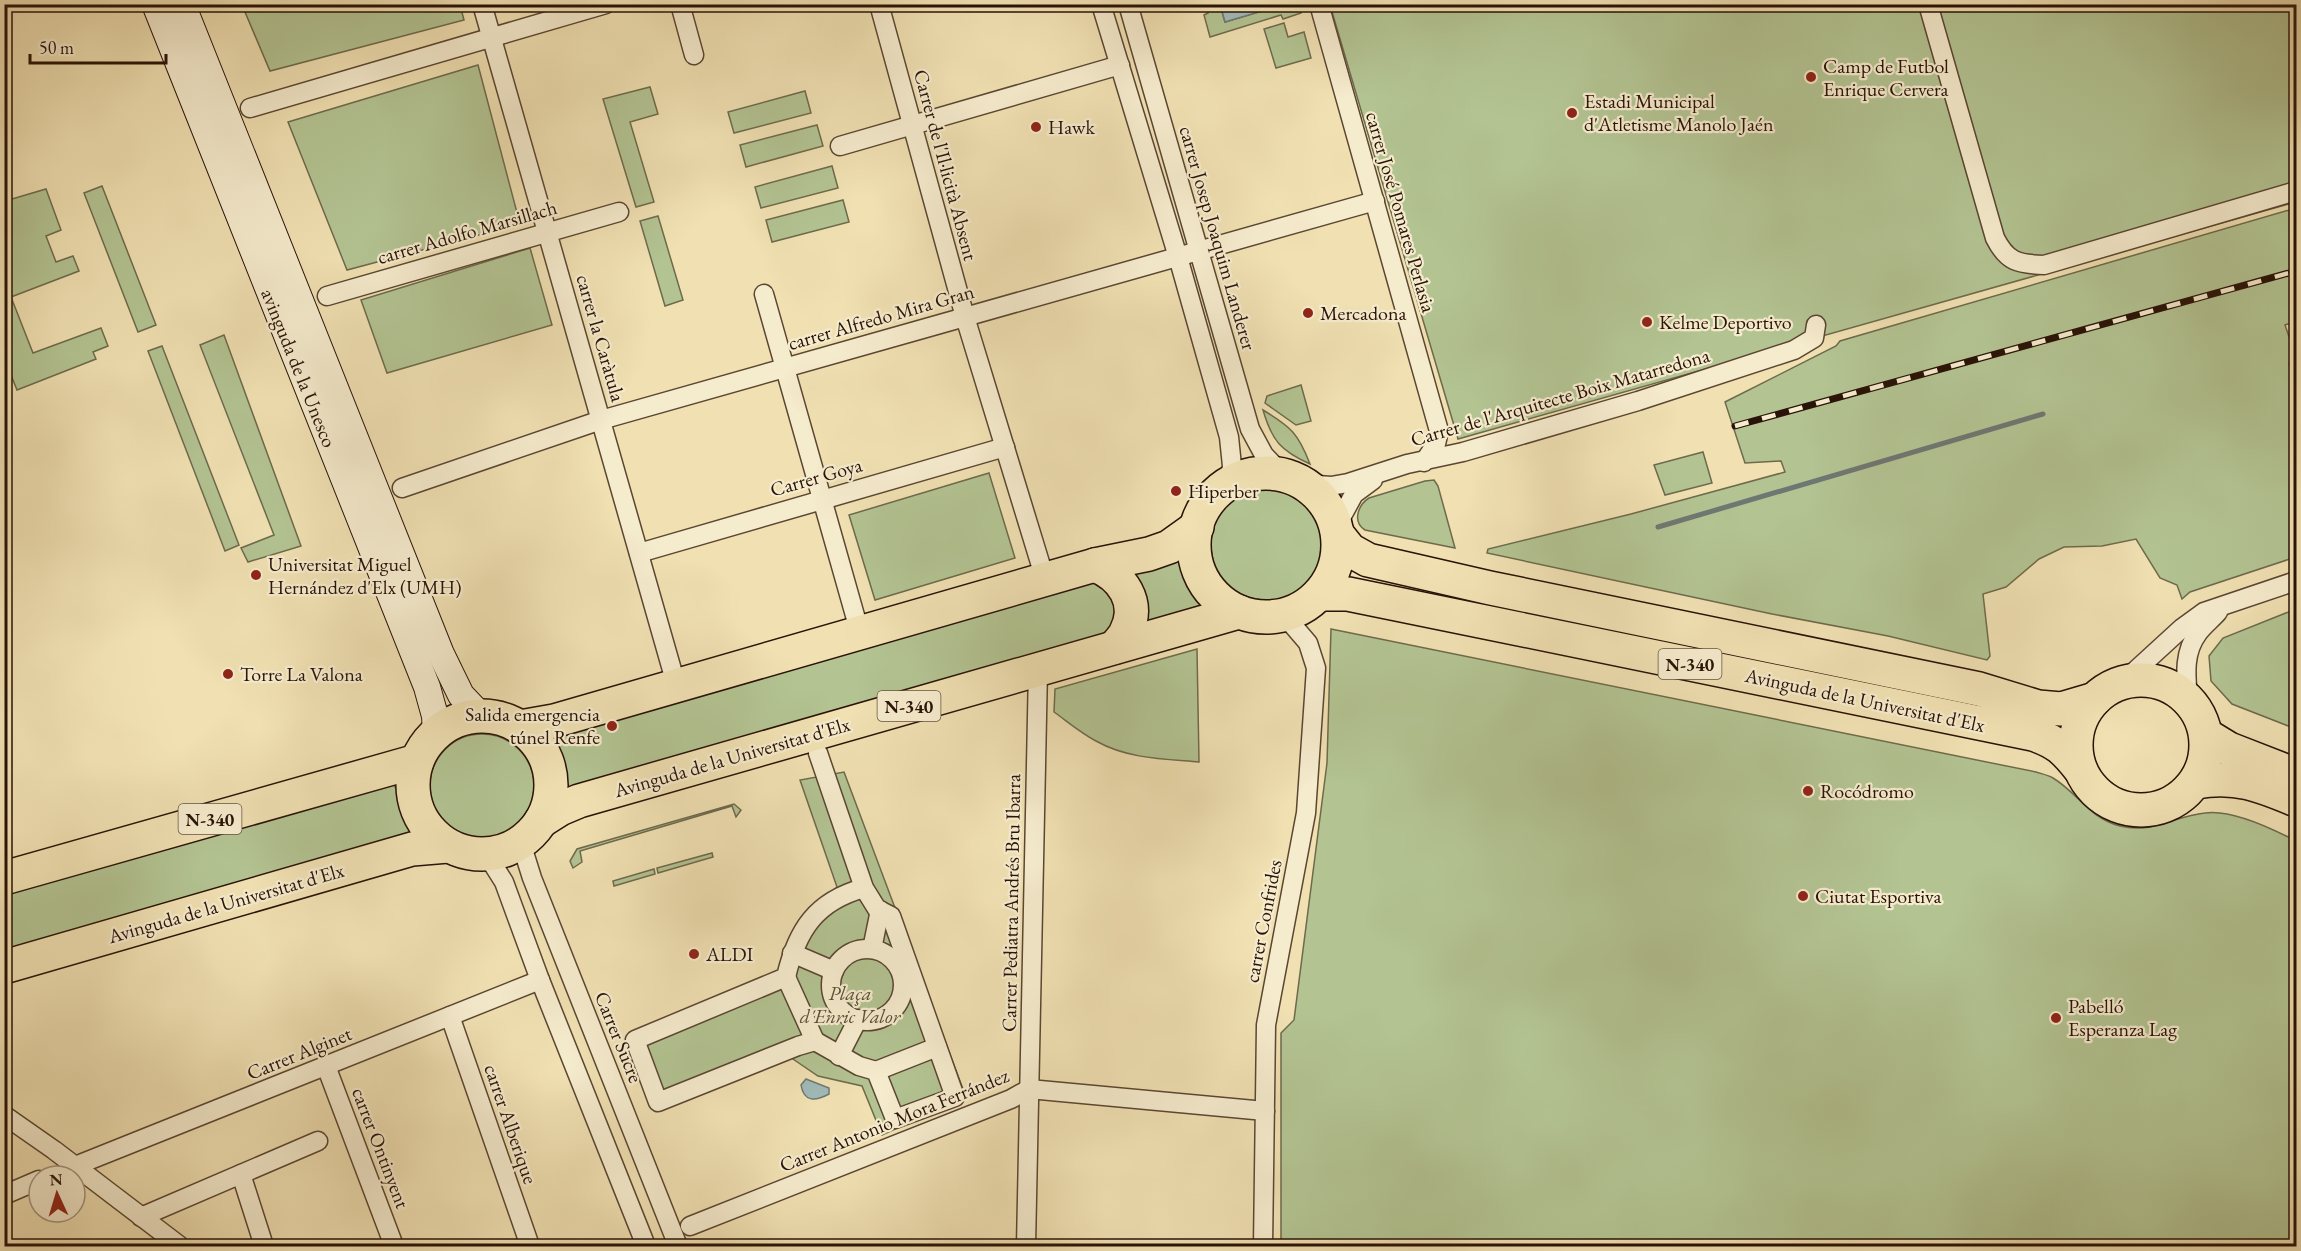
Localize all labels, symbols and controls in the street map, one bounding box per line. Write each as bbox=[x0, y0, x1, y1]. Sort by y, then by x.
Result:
scale bar bbox=[30, 27, 166, 65]
text: 50 m bbox=[39, 36, 74, 59]
place label: Camp de Futbol Enrique Cervera bbox=[1823, 53, 1949, 102]
street label: Carrer de l'Il·licità Absent bbox=[908, 67, 984, 264]
marker: Camp de Futbol Enrique Cervera bbox=[1804, 70, 1818, 84]
place label: Estadi Municipal d'Atletisme Manolo Jaén bbox=[1584, 88, 1774, 137]
marker: Estadi Municipal d'Atletisme Manolo Jaén bbox=[1565, 106, 1579, 120]
street label: carrer José Pomares Perlasia bbox=[1360, 109, 1442, 315]
place label: Hawk bbox=[1048, 114, 1095, 140]
marker: Hawk bbox=[1029, 120, 1043, 134]
street label: carrer Josep Joaquim Landerer bbox=[1174, 123, 1263, 353]
street label: carrer Adolfo Marsillach bbox=[374, 194, 560, 270]
street label: carrer la Caràtula bbox=[570, 272, 632, 405]
street label: carrer Alfredo Mira Gran bbox=[785, 278, 977, 356]
street label: avinguda de la Unesco bbox=[255, 285, 343, 451]
place label: Mercadona bbox=[1320, 300, 1407, 326]
marker: Mercadona bbox=[1301, 306, 1315, 320]
place label: Kelme Deportivo bbox=[1659, 309, 1792, 335]
marker: Kelme Deportivo bbox=[1640, 315, 1654, 329]
street label: Carrer de l'Arquitecte Boix Matarredona bbox=[1408, 342, 1712, 452]
street label: Carrer Goya bbox=[767, 451, 865, 503]
place label: Hiperber bbox=[1188, 478, 1259, 504]
marker: Hiperber bbox=[1169, 484, 1183, 498]
place label: Universitat Miguel Hernández d'Elx (UMH) bbox=[268, 551, 462, 600]
marker: Universitat Miguel Hernández d'Elx (UMH) bbox=[249, 568, 263, 582]
road number: N-340 bbox=[1658, 649, 1722, 679]
place label: Torre La Valona bbox=[240, 661, 363, 687]
street label: Avinguda de la Universitat d'Elx bbox=[1742, 662, 1988, 738]
marker: Torre La Valona bbox=[221, 667, 235, 681]
road number: N-340 bbox=[878, 691, 940, 721]
place label: Salida emergencia túnel Renfe bbox=[465, 701, 600, 750]
street label: Avinguda de la Universitat d'Elx bbox=[610, 711, 853, 803]
marker: Salida emergencia túnel Renfe bbox=[605, 719, 619, 733]
street label: Carrer Pediatra Andrés Bru Ibarra bbox=[996, 774, 1026, 1032]
place label: Rocódromo bbox=[1820, 778, 1914, 804]
marker: Rocódromo bbox=[1801, 784, 1815, 798]
road number: N-340 bbox=[178, 804, 242, 834]
street label: Avinguda de la Universitat d'Elx bbox=[104, 857, 347, 949]
street label: carrer Confrides bbox=[1238, 857, 1288, 985]
place label: Ciutat Esportiva bbox=[1815, 883, 1942, 909]
marker: Ciutat Esportiva bbox=[1796, 889, 1810, 903]
place label: ALDI bbox=[705, 941, 754, 967]
marker: ALDI bbox=[687, 947, 701, 961]
park label: Plaça d'Enric Valor bbox=[800, 980, 902, 1029]
street label: Carrer Sucre bbox=[589, 988, 649, 1087]
place label: Pabelló Esperanza Lag bbox=[2068, 993, 2177, 1042]
marker: Pabelló Esperanza Lag bbox=[2049, 1011, 2063, 1025]
street label: Carrer Alginet bbox=[243, 1020, 356, 1086]
street label: carrer Alberique bbox=[478, 1061, 544, 1187]
street label: Carrer Antonio Mora Ferrández bbox=[776, 1062, 1013, 1178]
street label: carrer Ontinyent bbox=[346, 1084, 416, 1213]
north arrow bbox=[27, 1164, 87, 1224]
text: N bbox=[49, 1169, 63, 1190]

